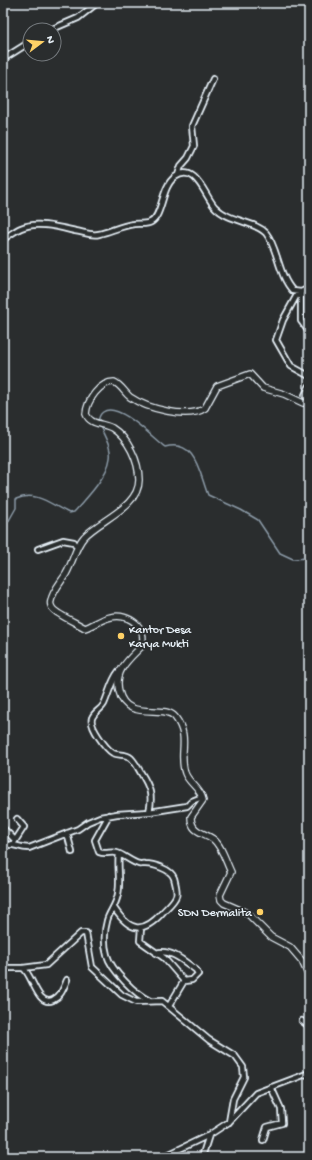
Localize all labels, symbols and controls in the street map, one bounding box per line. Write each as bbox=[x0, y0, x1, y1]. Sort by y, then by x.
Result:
north arrow bbox=[22, 22, 62, 62]
text: N bbox=[43, 35, 56, 45]
place label: Kantor Desa Karya Mukti bbox=[129, 624, 192, 652]
marker: Kantor Desa Karya Mukti bbox=[116, 631, 126, 641]
place label: SDN Dermalita bbox=[178, 907, 252, 921]
marker: SDN Dermalita bbox=[255, 907, 265, 917]

